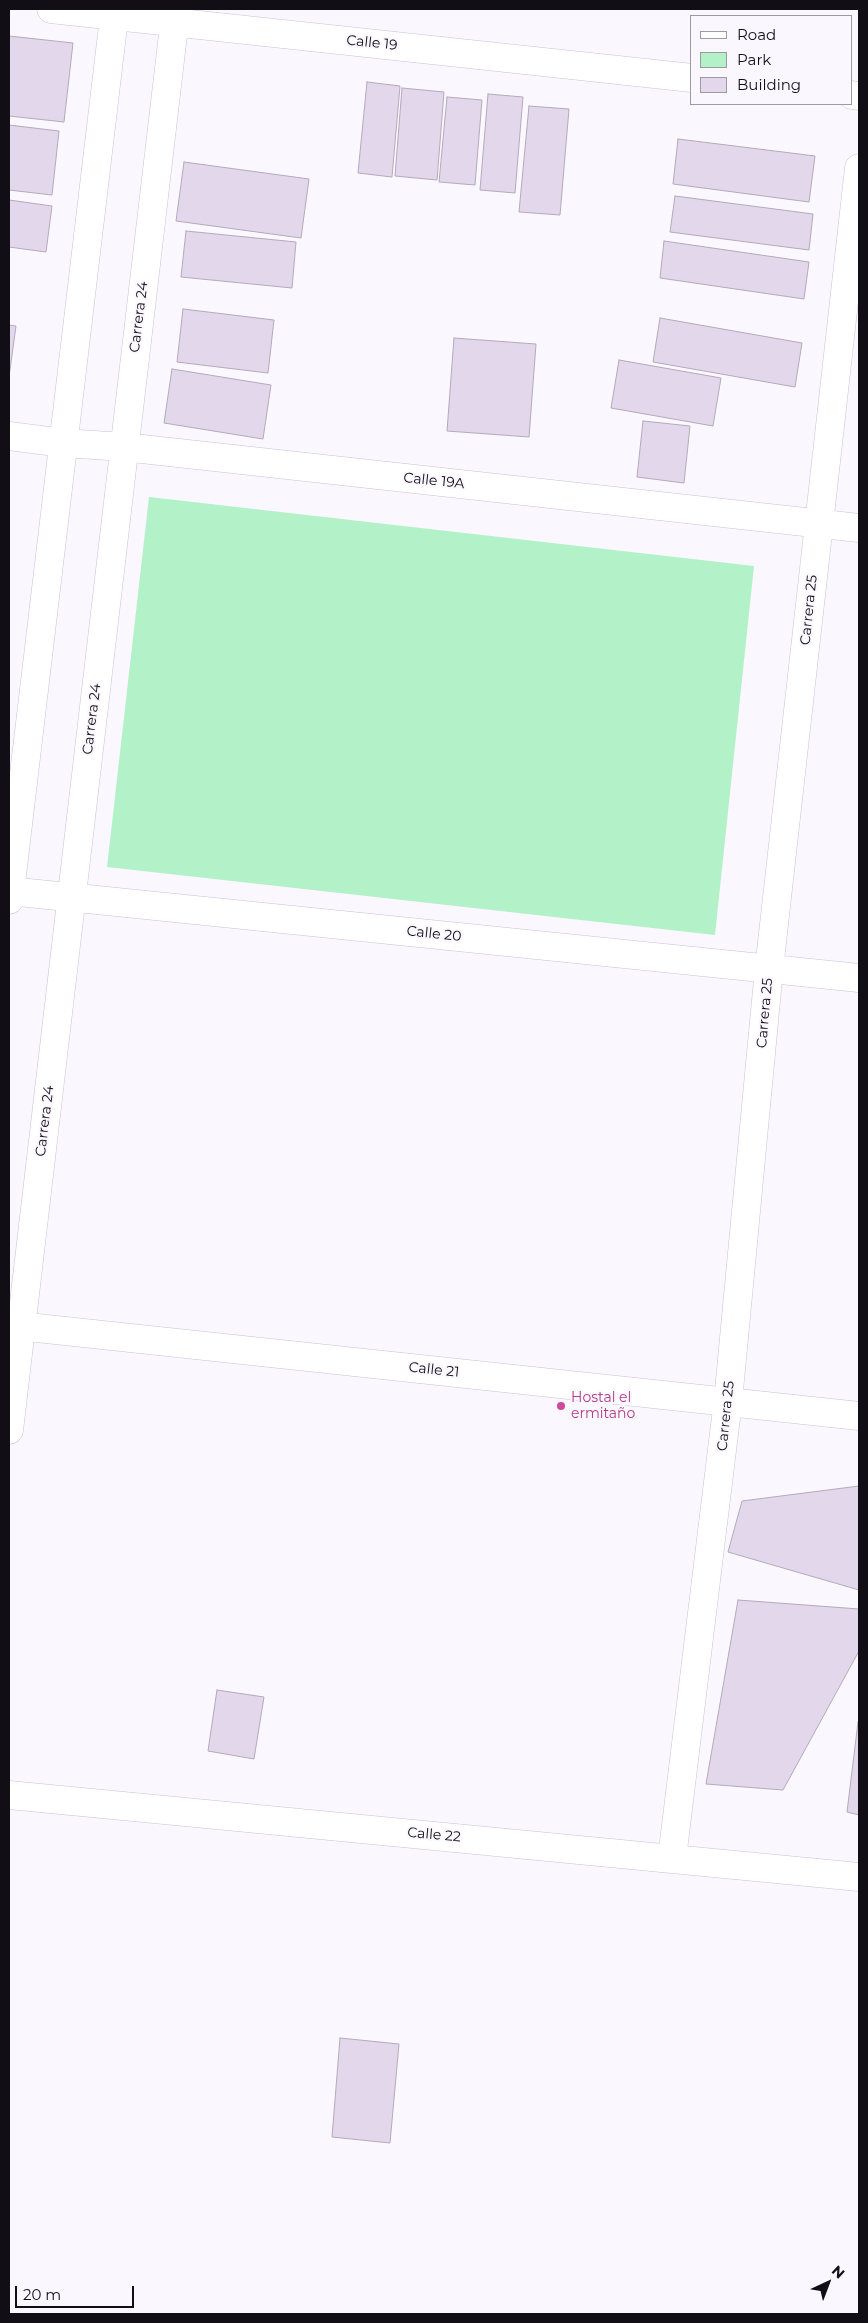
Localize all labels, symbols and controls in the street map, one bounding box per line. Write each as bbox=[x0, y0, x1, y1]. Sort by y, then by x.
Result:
legend bbox=[690, 15, 853, 105]
text: Road bbox=[737, 25, 776, 44]
street label: Calle 19 bbox=[346, 32, 398, 54]
text: Park bbox=[737, 50, 771, 69]
text: Building bbox=[737, 75, 801, 94]
street label: Carrera 24 bbox=[126, 281, 152, 353]
street label: Calle 19A bbox=[403, 469, 465, 493]
street label: Carrera 25 bbox=[797, 574, 821, 646]
street label: Carrera 24 bbox=[79, 683, 105, 755]
street label: Calle 20 bbox=[406, 923, 462, 945]
street label: Carrera 25 bbox=[754, 977, 776, 1049]
street label: Carrera 24 bbox=[32, 1085, 58, 1157]
street label: Calle 21 bbox=[408, 1359, 460, 1381]
street label: Carrera 25 bbox=[714, 1380, 738, 1452]
place label: Hostal el ermitaño bbox=[571, 1390, 635, 1422]
marker: Hostal el ermitaño bbox=[555, 1400, 567, 1412]
street label: Calle 22 bbox=[407, 1824, 461, 1846]
north arrow bbox=[803, 2258, 853, 2308]
text: N bbox=[828, 2262, 849, 2282]
scale bar bbox=[18, 2276, 136, 2308]
text: 20 m bbox=[23, 2285, 61, 2304]

